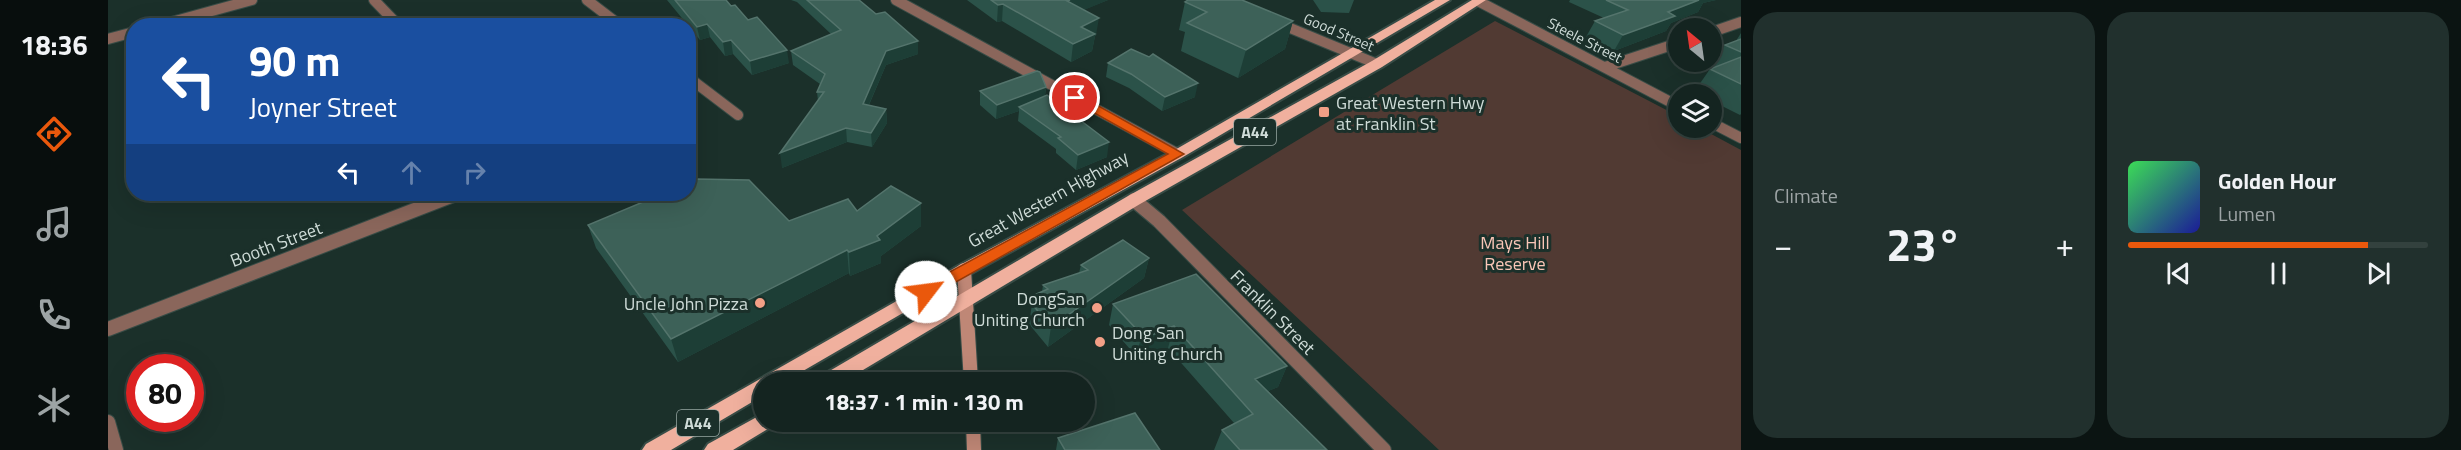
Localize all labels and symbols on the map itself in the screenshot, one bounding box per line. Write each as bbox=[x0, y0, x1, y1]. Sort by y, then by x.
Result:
street label: Good Street bbox=[1300, 7, 1379, 58]
street label: Steele Street bbox=[1544, 11, 1627, 69]
north arrow bbox=[1668, 18, 1722, 72]
pin bbox=[1049, 72, 1100, 123]
place label: Great Western Hwy at Franklin St bbox=[1336, 89, 1485, 137]
marker: Great Western Hwy at Franklin St bbox=[1317, 105, 1331, 119]
road number: A44 bbox=[1234, 119, 1276, 145]
street label: Great Western Highway bbox=[963, 143, 1134, 254]
street label: Booth Street bbox=[226, 214, 326, 274]
park label: Mays Hill Reserve bbox=[1480, 229, 1550, 277]
position arrow bbox=[894, 260, 958, 324]
street label: Franklin Street bbox=[1224, 263, 1322, 361]
place label: DongSan Uniting Church bbox=[974, 285, 1085, 333]
place label: Uncle John Pizza bbox=[624, 290, 748, 317]
marker: Uncle John Pizza bbox=[753, 296, 767, 310]
marker: DongSan Uniting Church bbox=[1090, 301, 1104, 315]
place label: Dong San Uniting Church bbox=[1112, 319, 1223, 367]
marker: Dong San Uniting Church bbox=[1093, 335, 1107, 349]
speed limit sign: 80 bbox=[126, 354, 204, 432]
road number: A44 bbox=[677, 410, 719, 436]

